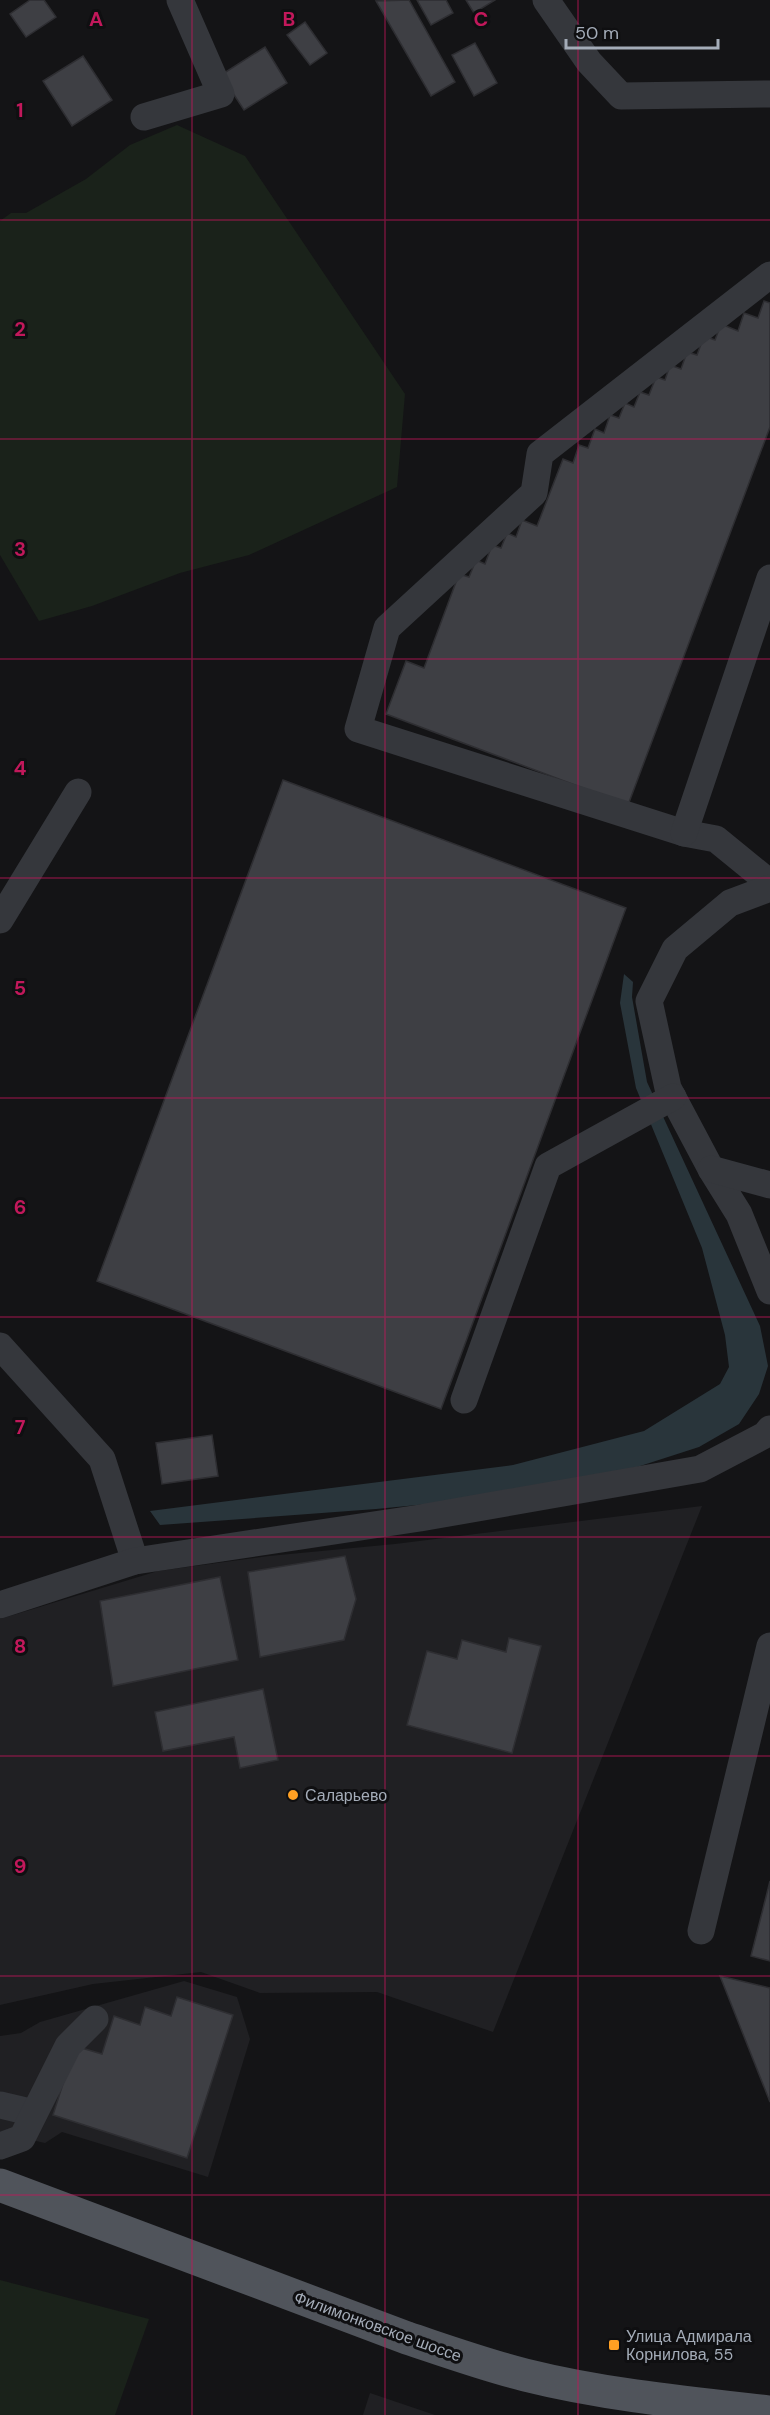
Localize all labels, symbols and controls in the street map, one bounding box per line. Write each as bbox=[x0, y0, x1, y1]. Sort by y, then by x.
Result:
text: A bbox=[89, 6, 103, 32]
text: B bbox=[283, 6, 295, 32]
text: C bbox=[474, 6, 488, 32]
scale bar bbox=[566, 12, 718, 50]
text: 50 m bbox=[575, 21, 619, 45]
text: 1 bbox=[16, 97, 24, 123]
text: 2 bbox=[14, 316, 26, 342]
text: 3 bbox=[14, 536, 26, 562]
text: 4 bbox=[14, 755, 27, 781]
text: 5 bbox=[14, 975, 26, 1001]
text: 6 bbox=[14, 1194, 26, 1220]
text: 7 bbox=[15, 1414, 26, 1440]
text: 8 bbox=[14, 1633, 26, 1659]
place label: Саларьево bbox=[305, 1785, 387, 1806]
marker: Саларьево bbox=[286, 1788, 300, 1802]
text: 9 bbox=[14, 1853, 26, 1879]
street label: Филимонковское шоссе bbox=[291, 2286, 464, 2367]
place label: Улица Адмирала Корнилова, 55 bbox=[626, 2326, 752, 2365]
marker: Улица Адмирала Корнилова, 55 bbox=[607, 2338, 621, 2352]

